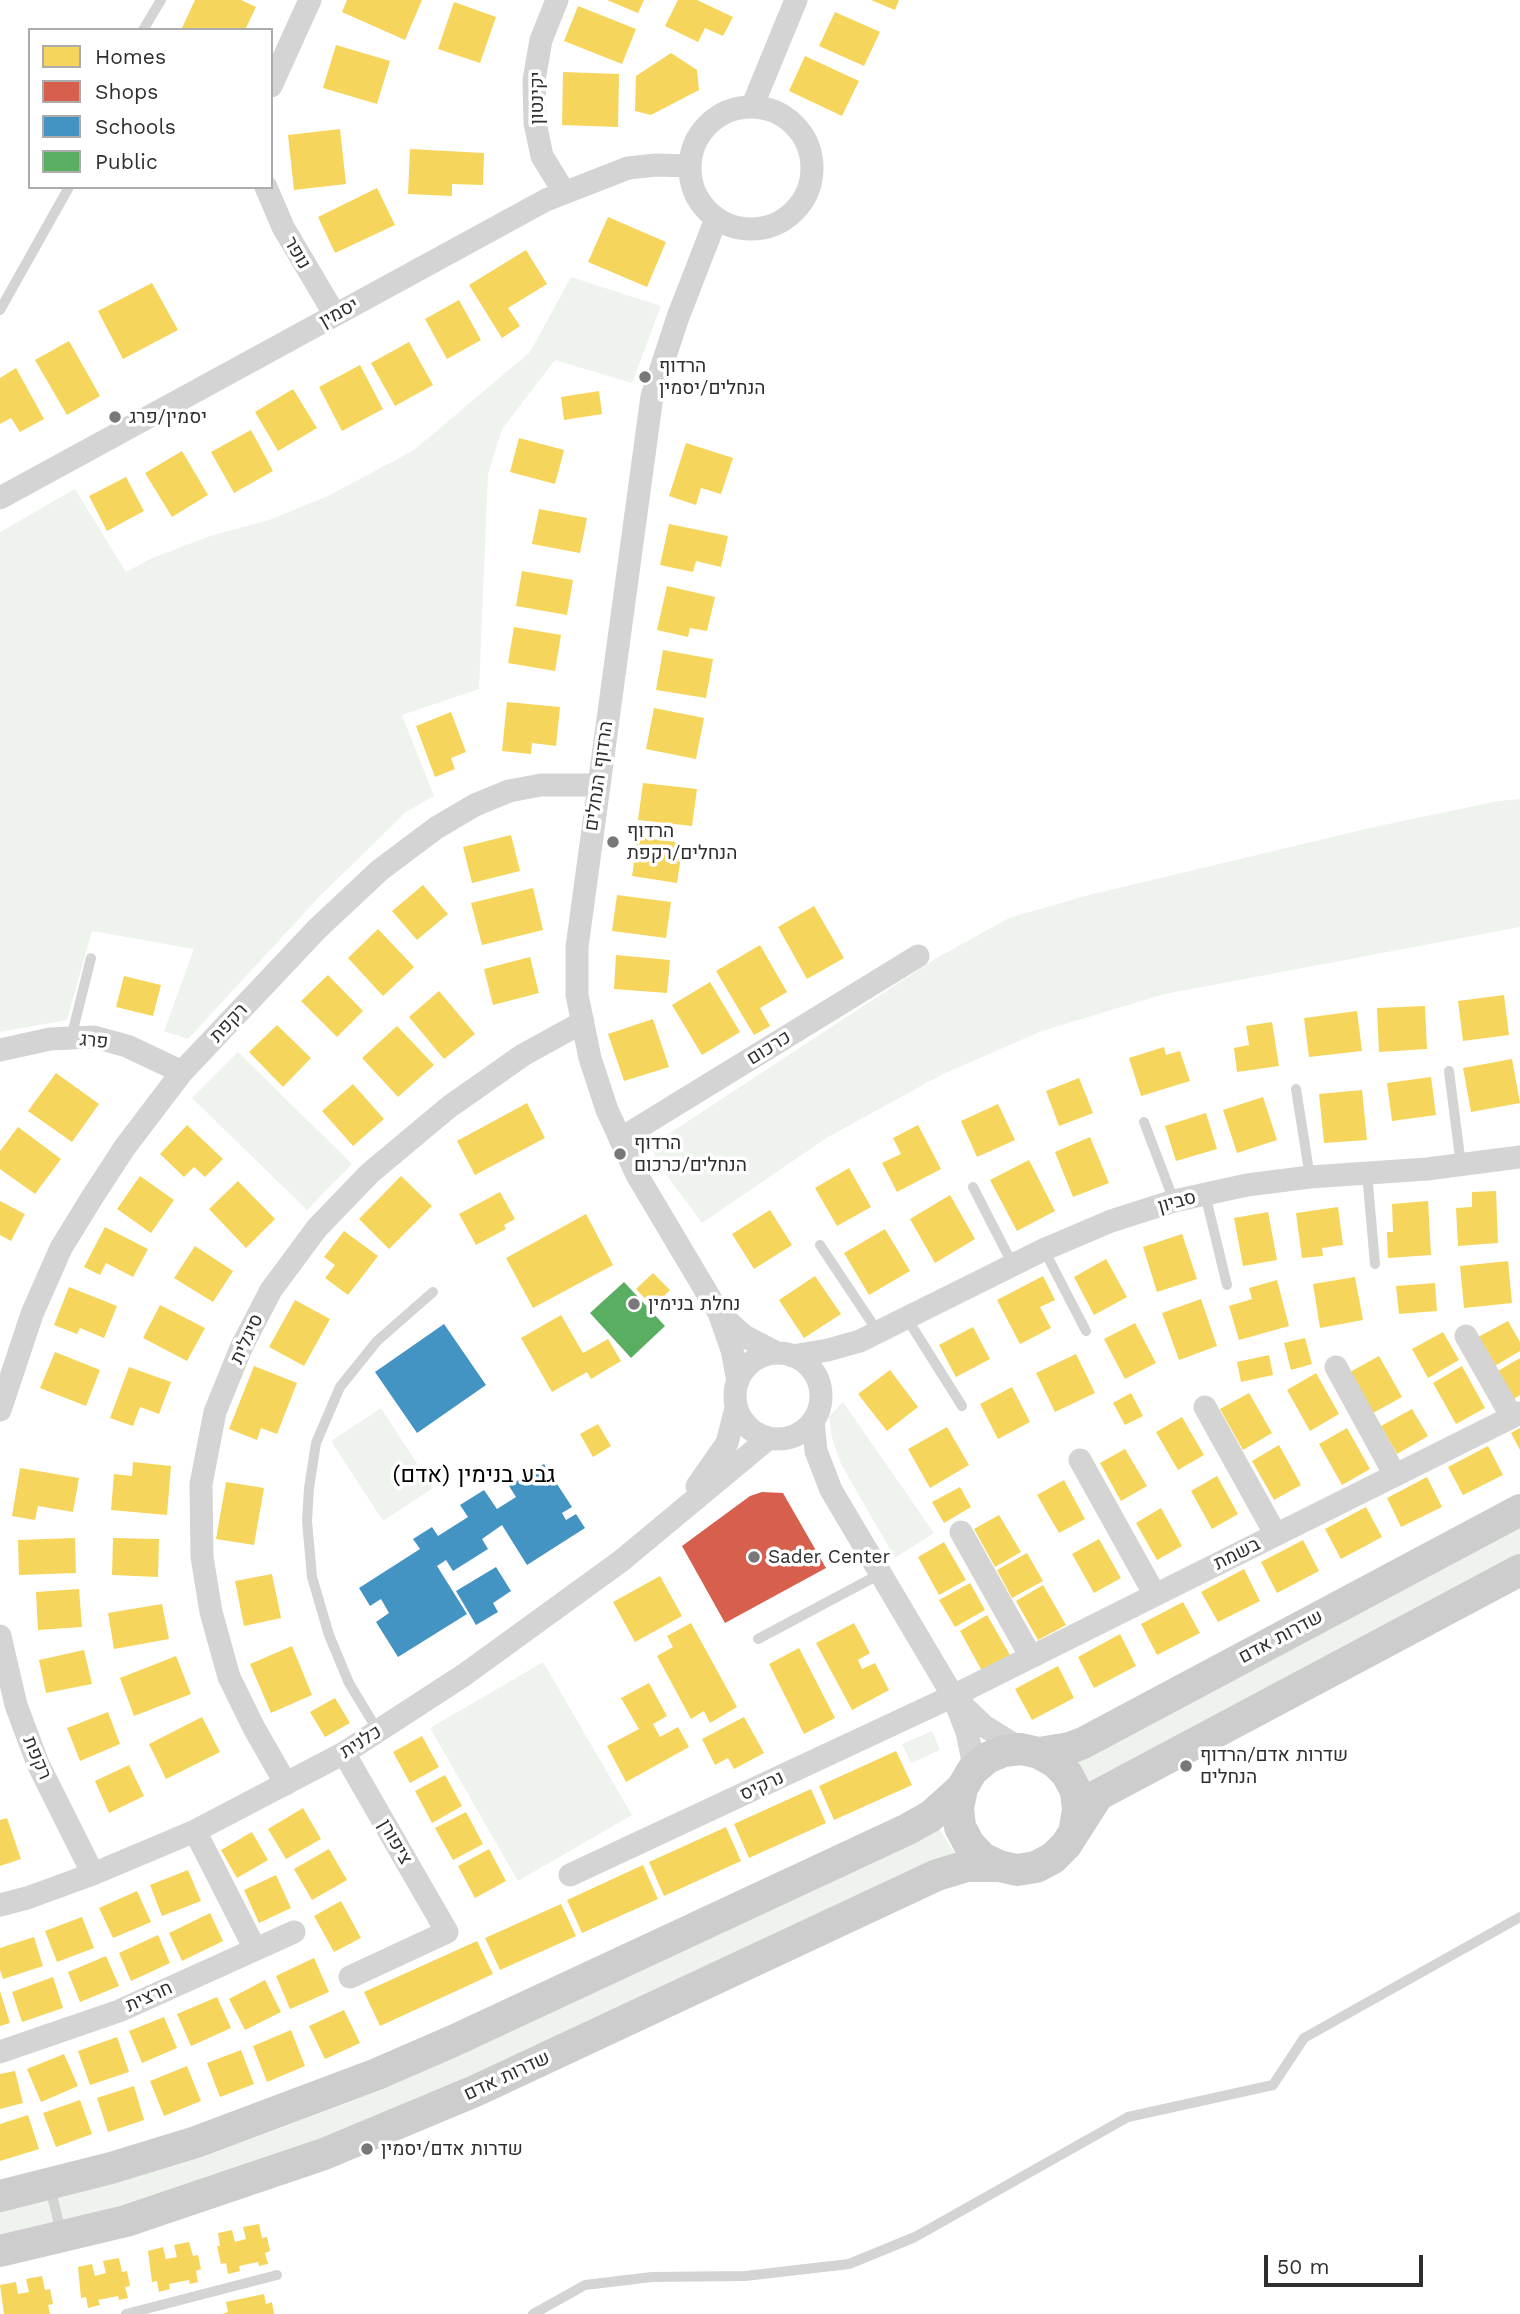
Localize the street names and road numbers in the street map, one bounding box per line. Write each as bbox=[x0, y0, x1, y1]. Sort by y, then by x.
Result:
street label: יקינטון bbox=[526, 72, 548, 124]
street label: נופר bbox=[279, 233, 315, 273]
street label: יסמין bbox=[316, 293, 362, 333]
street label: הרדוף הנחלים bbox=[580, 720, 618, 832]
street label: רקפת bbox=[205, 999, 253, 1047]
street label: כרכום bbox=[743, 1026, 795, 1070]
street label: פרג bbox=[79, 1028, 109, 1054]
street label: סביון bbox=[1155, 1186, 1199, 1218]
street label: סיגלית bbox=[226, 1310, 268, 1368]
street label: בשמת bbox=[1210, 1533, 1264, 1575]
street label: שדרות אדם bbox=[1235, 1605, 1327, 1669]
street label: כלנית bbox=[336, 1721, 386, 1763]
street label: רקפת bbox=[18, 1733, 56, 1783]
street label: נרקיס bbox=[736, 1766, 788, 1806]
street label: ציפורן bbox=[373, 1815, 417, 1869]
street label: חרצית bbox=[122, 1977, 176, 2017]
street label: שדרות אדם bbox=[460, 2046, 554, 2106]

